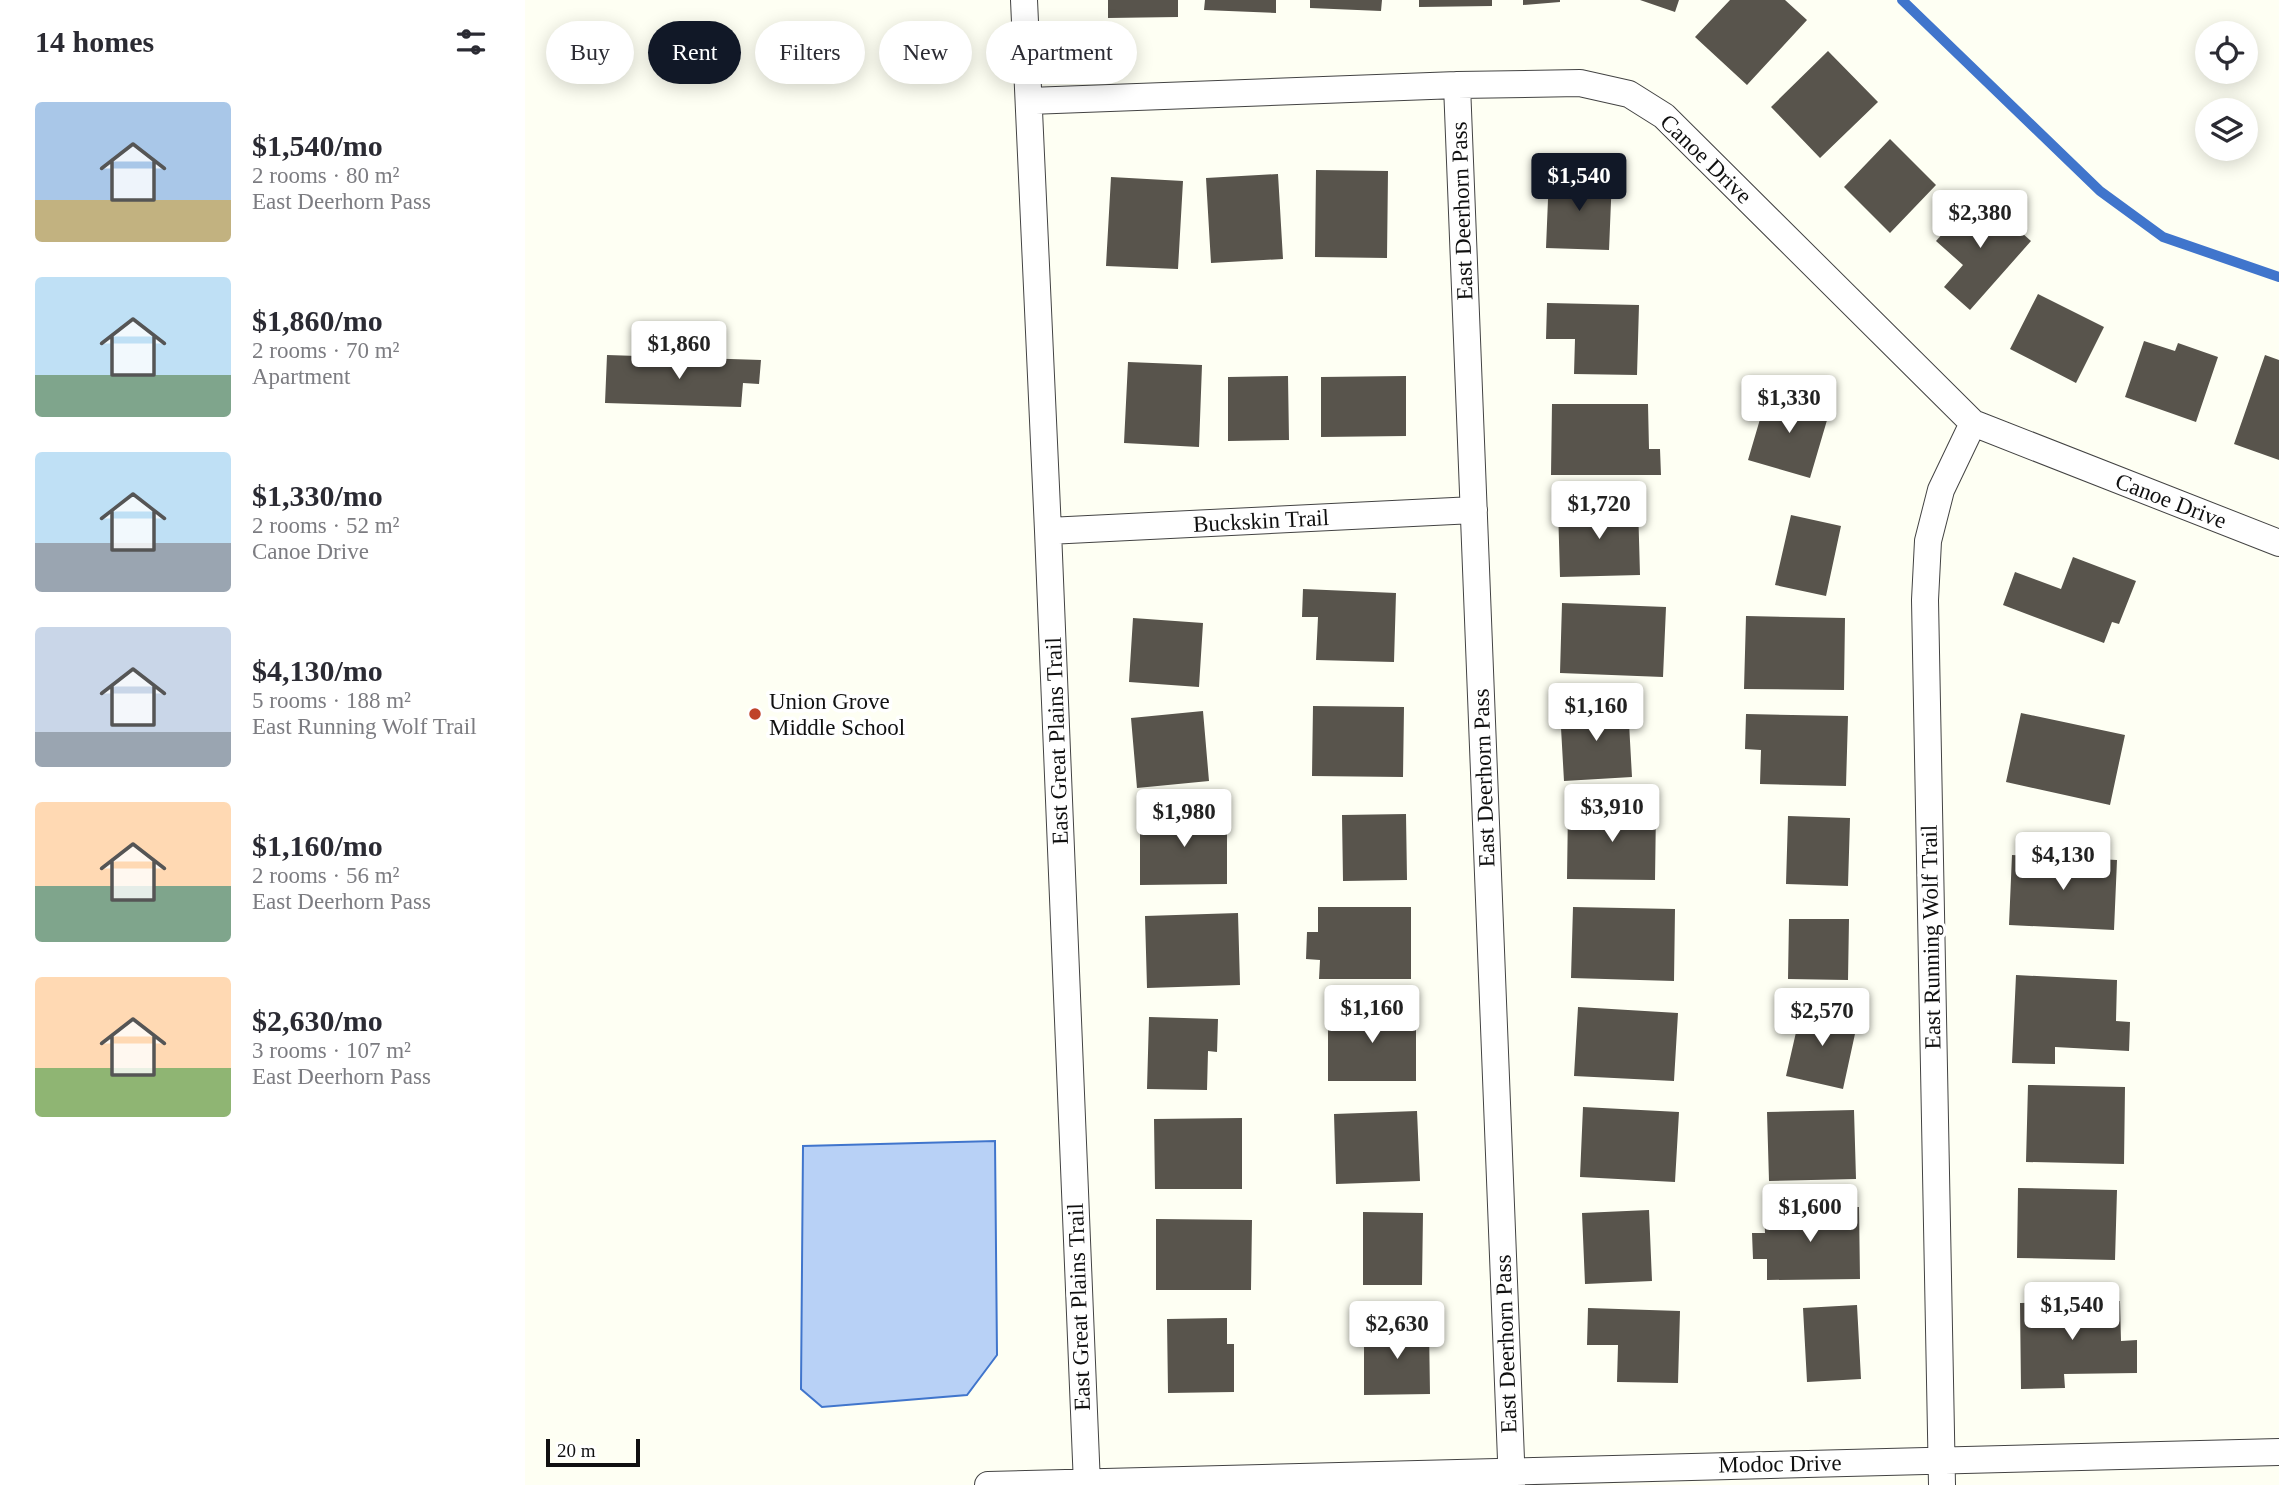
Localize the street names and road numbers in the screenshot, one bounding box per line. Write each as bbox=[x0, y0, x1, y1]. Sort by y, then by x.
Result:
street label: Canoe Drive bbox=[1655, 109, 1757, 209]
street label: East Deerhorn Pass bbox=[1446, 121, 1478, 301]
street label: Canoe Drive bbox=[2112, 468, 2230, 534]
street label: Buckskin Trail bbox=[1192, 505, 1330, 537]
street label: East Great Plains Trail bbox=[1041, 637, 1073, 845]
street label: East Deerhorn Pass bbox=[1468, 688, 1500, 868]
street label: East Running Wolf Trail bbox=[1917, 825, 1945, 1049]
street label: East Great Plains Trail bbox=[1063, 1203, 1095, 1411]
street label: East Deerhorn Pass bbox=[1490, 1254, 1522, 1434]
street label: Modoc Drive bbox=[1718, 1450, 1842, 1478]

